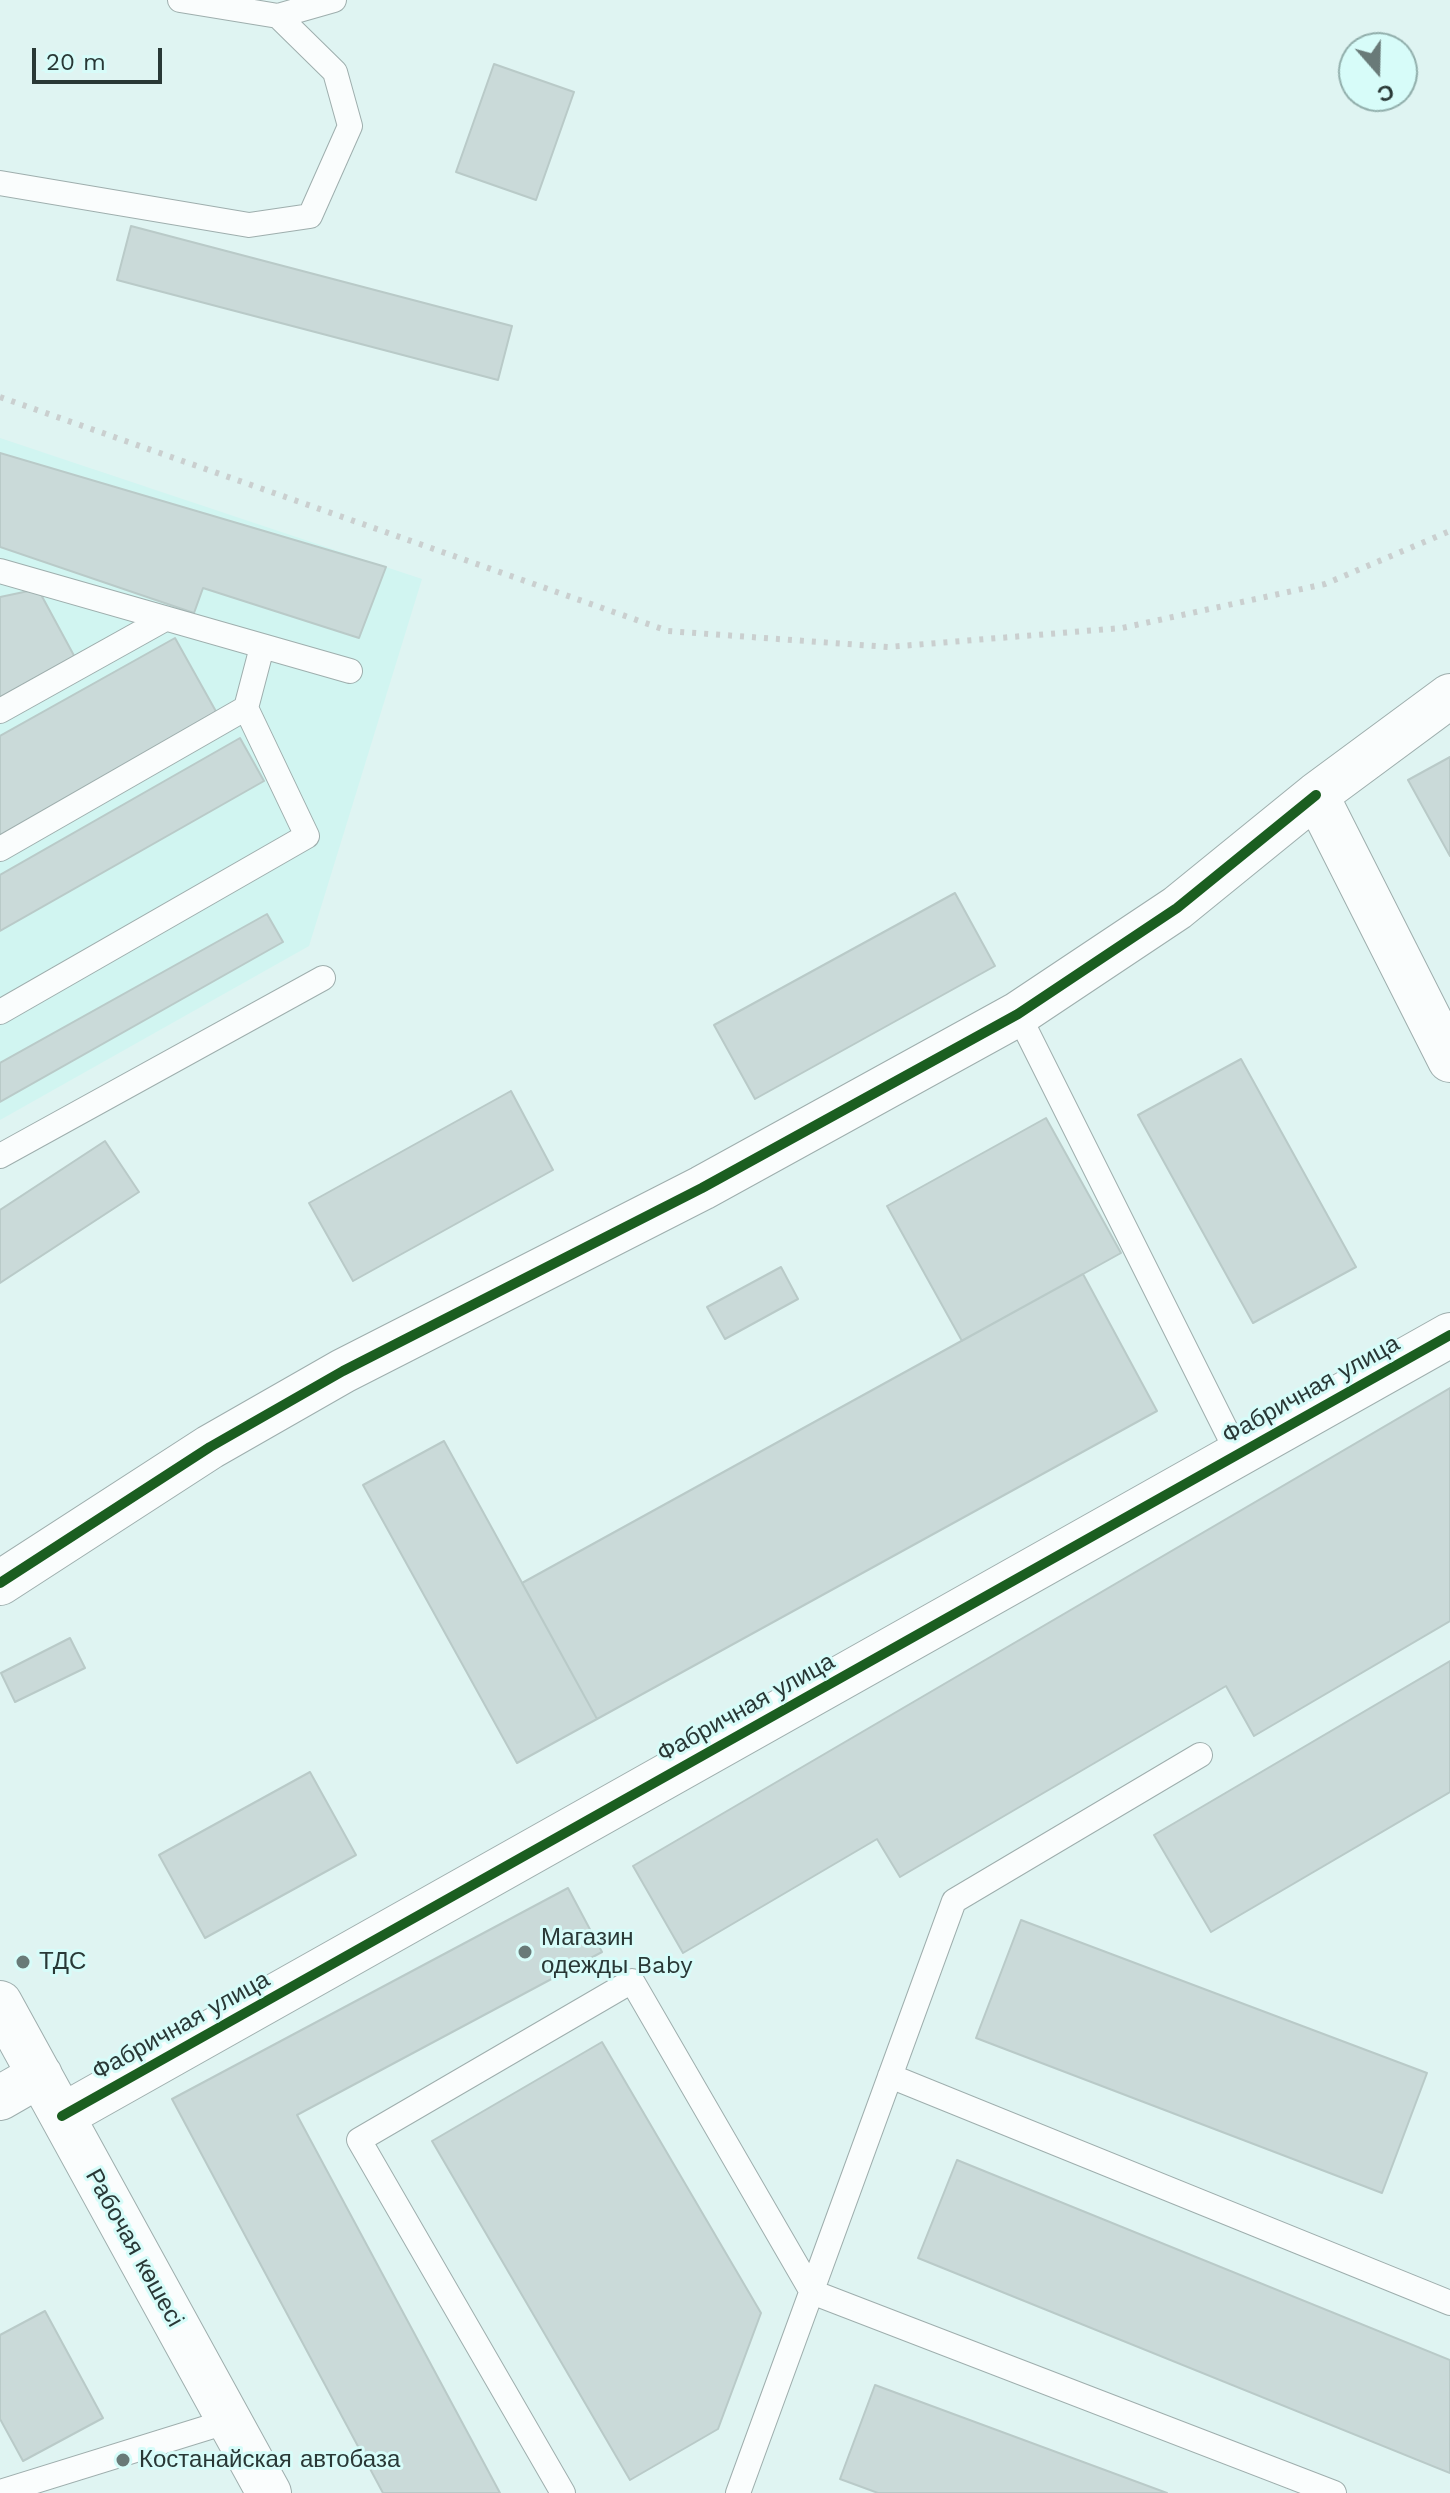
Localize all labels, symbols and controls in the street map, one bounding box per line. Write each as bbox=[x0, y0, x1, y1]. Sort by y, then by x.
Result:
scale bar bbox=[36, 32, 166, 82]
north arrow bbox=[1338, 32, 1418, 112]
text: 20 m bbox=[46, 48, 106, 76]
text: С bbox=[1374, 79, 1397, 108]
street label: Фабричная улица bbox=[1217, 1329, 1405, 1451]
street label: Фабричная улица bbox=[652, 1647, 840, 1769]
place label: Магазин одежды Baby bbox=[541, 1924, 693, 1980]
marker: Магазин одежды Baby bbox=[516, 1943, 534, 1961]
place label: ТДС bbox=[39, 1948, 86, 1976]
marker: ТДС bbox=[14, 1953, 32, 1971]
street label: Фабричная улица bbox=[87, 1965, 275, 2087]
street label: Рабочая көшесі bbox=[79, 2164, 189, 2332]
place label: Костанайская автобаза bbox=[139, 2446, 400, 2474]
marker: Костанайская автобаза bbox=[114, 2451, 132, 2469]

